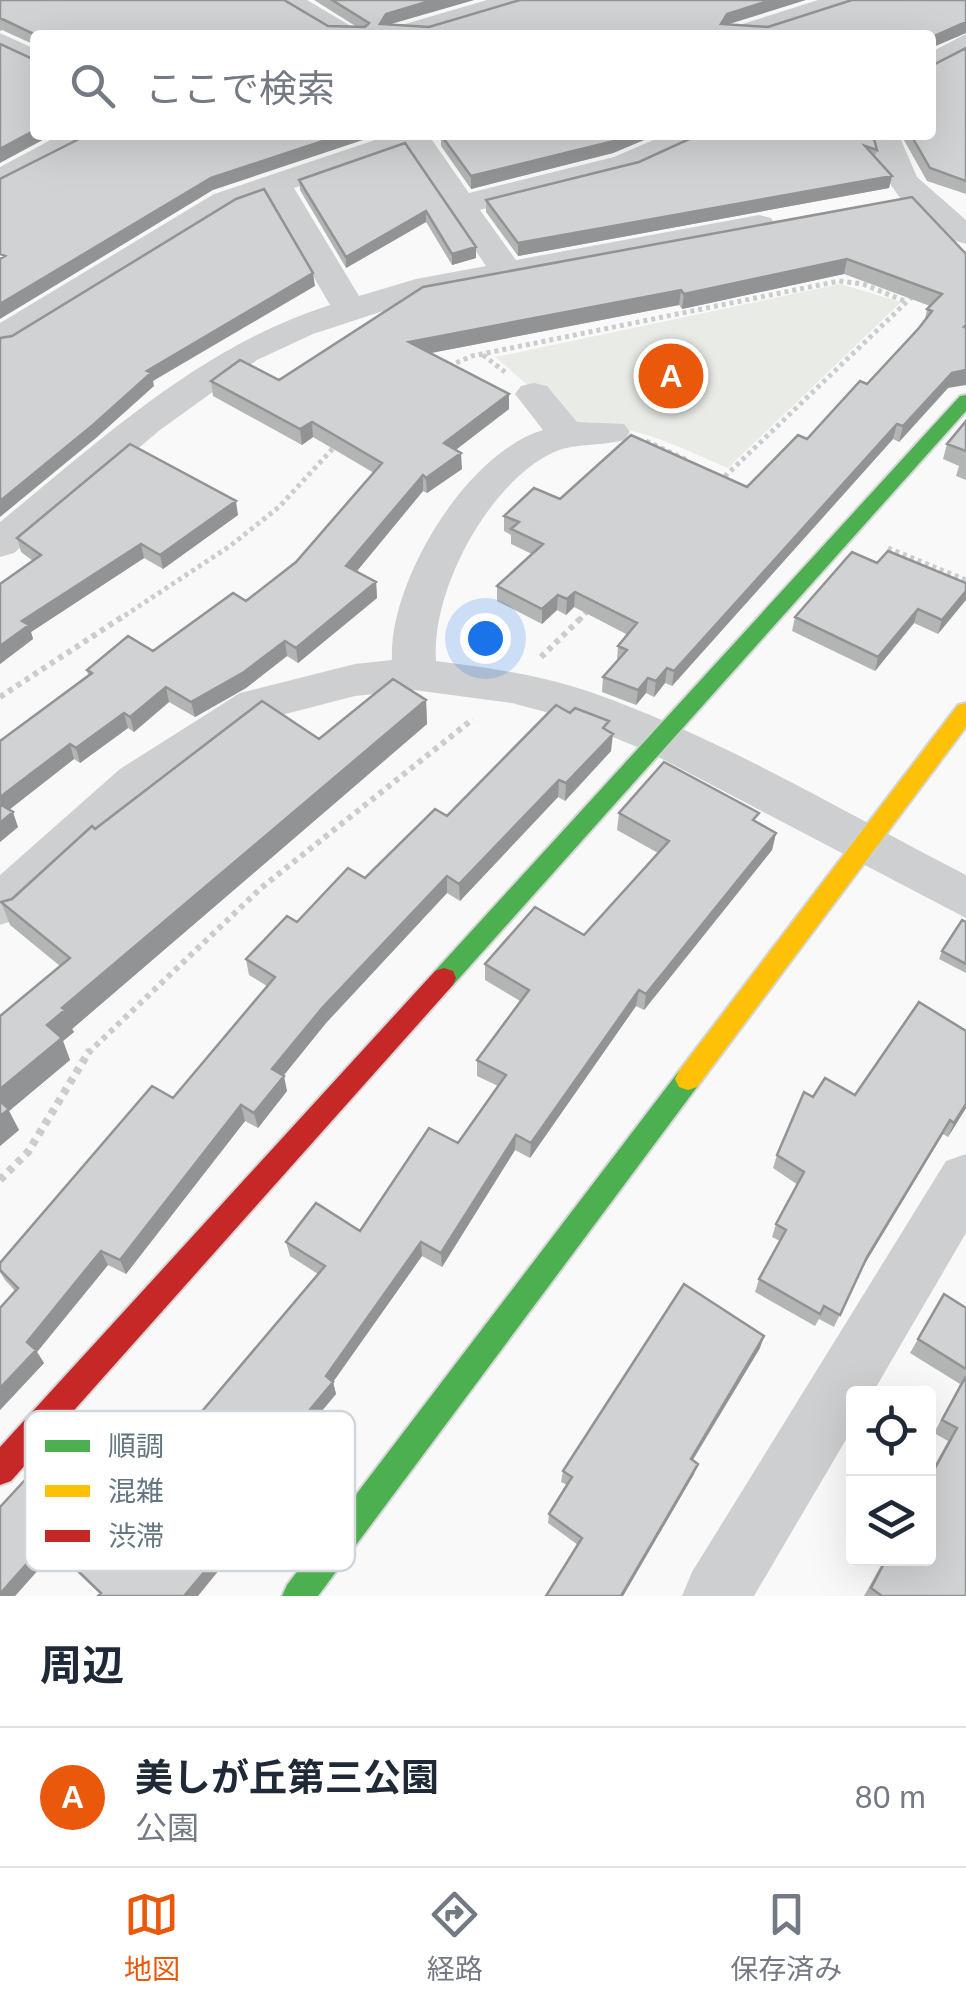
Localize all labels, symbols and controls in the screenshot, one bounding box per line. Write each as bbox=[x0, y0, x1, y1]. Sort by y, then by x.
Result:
search box bbox=[30, 30, 936, 140]
icon: search bbox=[65, 58, 120, 113]
text: ここで検索 bbox=[145, 68, 335, 110]
pin: A bbox=[638, 338, 704, 414]
your location bbox=[460, 613, 511, 664]
map controls bbox=[846, 1386, 936, 1566]
button: locate bbox=[846, 1386, 936, 1476]
legend bbox=[25, 1411, 355, 1571]
text: 順調 bbox=[108, 1431, 164, 1462]
text: 混雑 bbox=[108, 1476, 164, 1507]
button: layers bbox=[846, 1476, 936, 1566]
text: 渋滞 bbox=[108, 1521, 164, 1552]
text: 周辺 bbox=[40, 1642, 124, 1689]
text: 美しが丘第三公園 bbox=[135, 1757, 439, 1799]
text: A bbox=[61, 1779, 84, 1815]
text: 80 m bbox=[855, 1779, 926, 1815]
text: 公園 bbox=[135, 1810, 199, 1846]
tab: 地図 bbox=[124, 1887, 180, 1987]
tab: 経路 bbox=[427, 1887, 483, 1987]
tab: 保存済み bbox=[730, 1887, 842, 1987]

